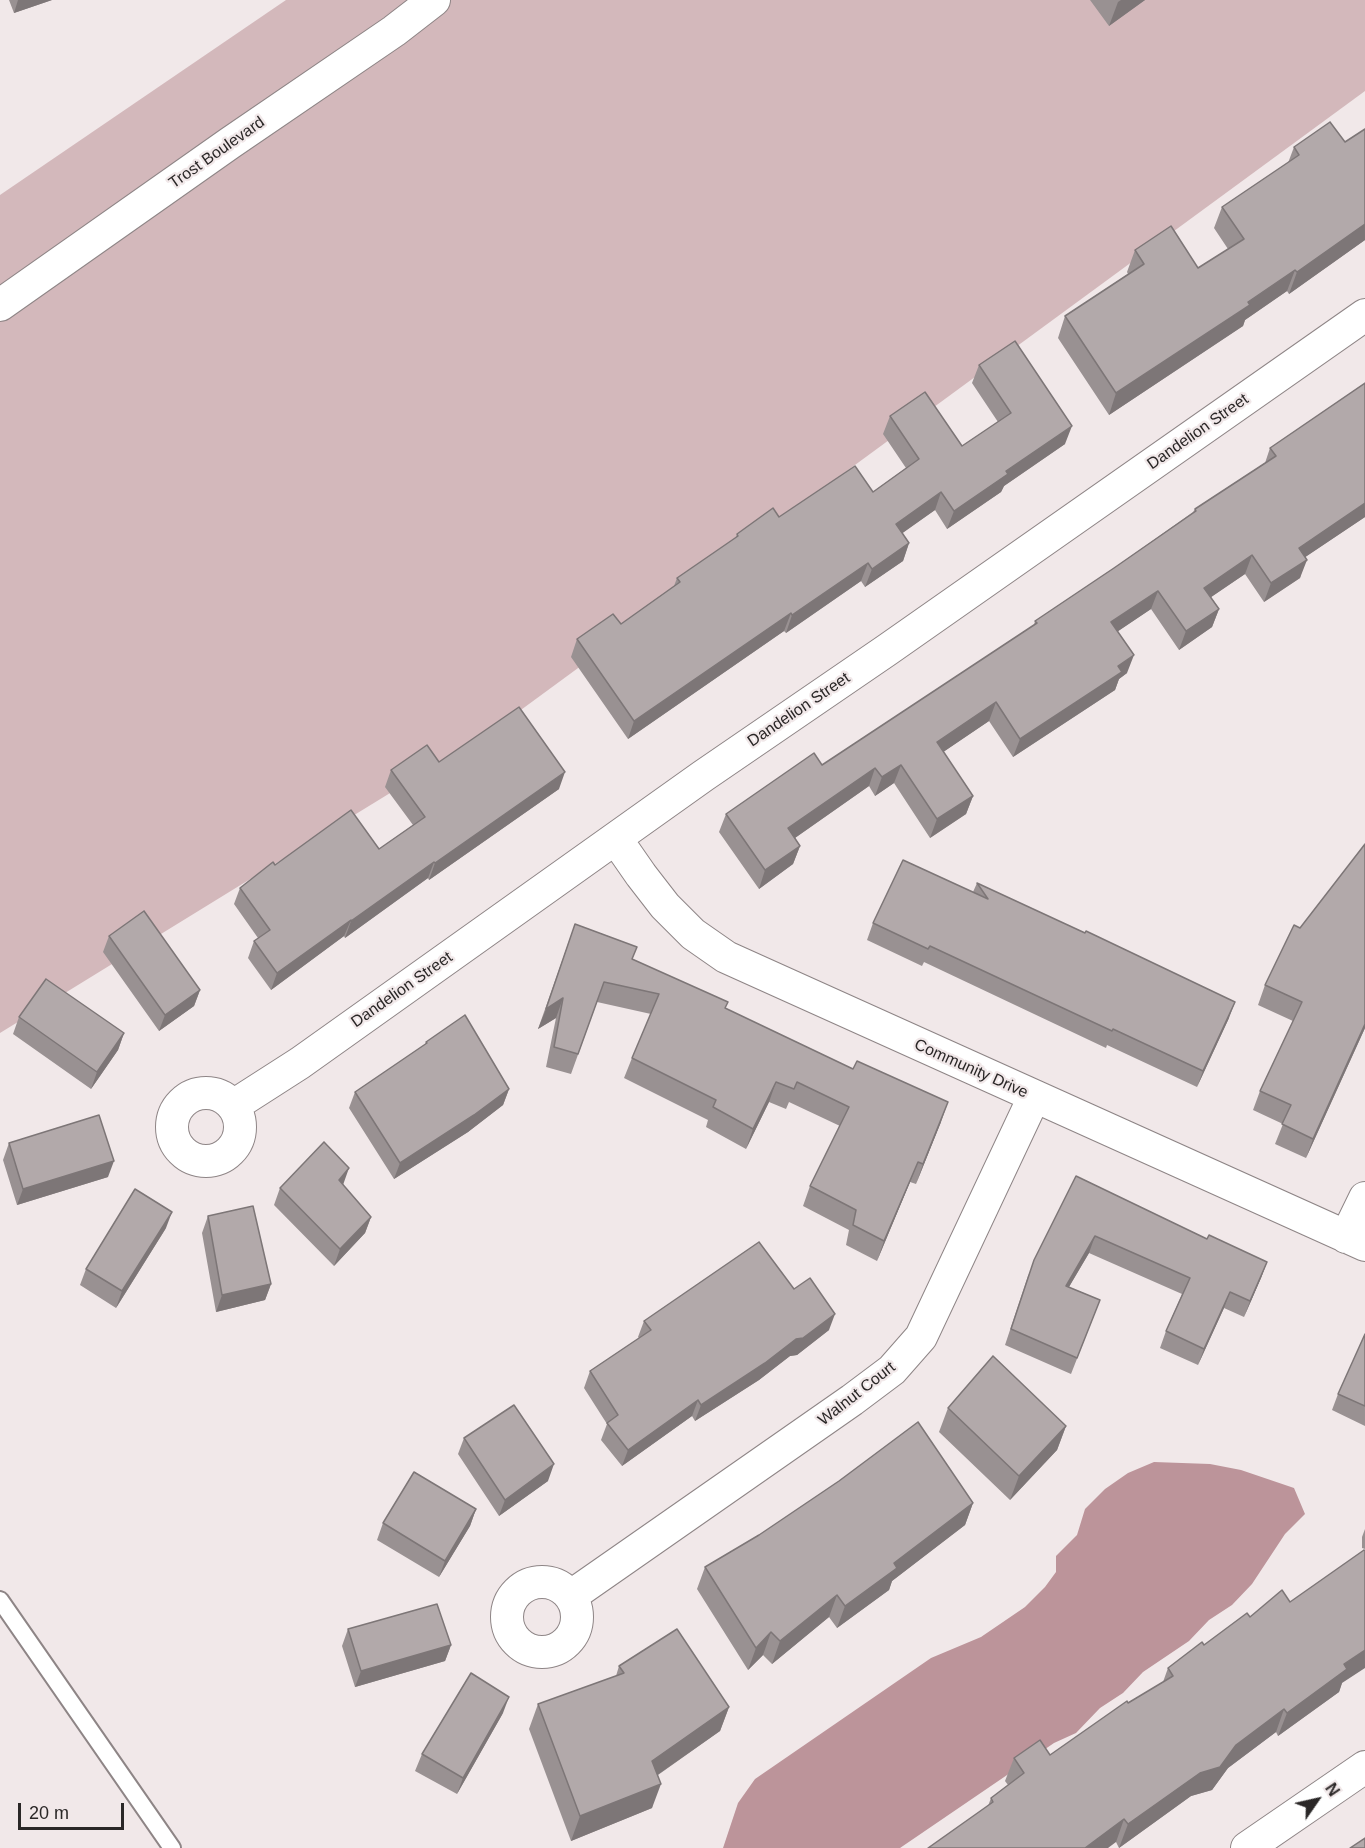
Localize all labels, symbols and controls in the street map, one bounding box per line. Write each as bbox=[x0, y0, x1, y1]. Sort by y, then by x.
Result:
street label: Trost Boulevard bbox=[165, 113, 269, 193]
street label: Dandelion Street bbox=[1144, 390, 1252, 474]
street label: Dandelion Street bbox=[744, 669, 854, 751]
street label: Dandelion Street bbox=[348, 948, 456, 1032]
street label: Community Drive bbox=[911, 1035, 1031, 1103]
street label: Walnut Court bbox=[815, 1358, 899, 1430]
north arrow bbox=[1287, 1770, 1347, 1830]
text: N bbox=[1322, 1780, 1343, 1799]
scale bar bbox=[21, 1791, 128, 1829]
text: 20 m bbox=[29, 1803, 69, 1823]

